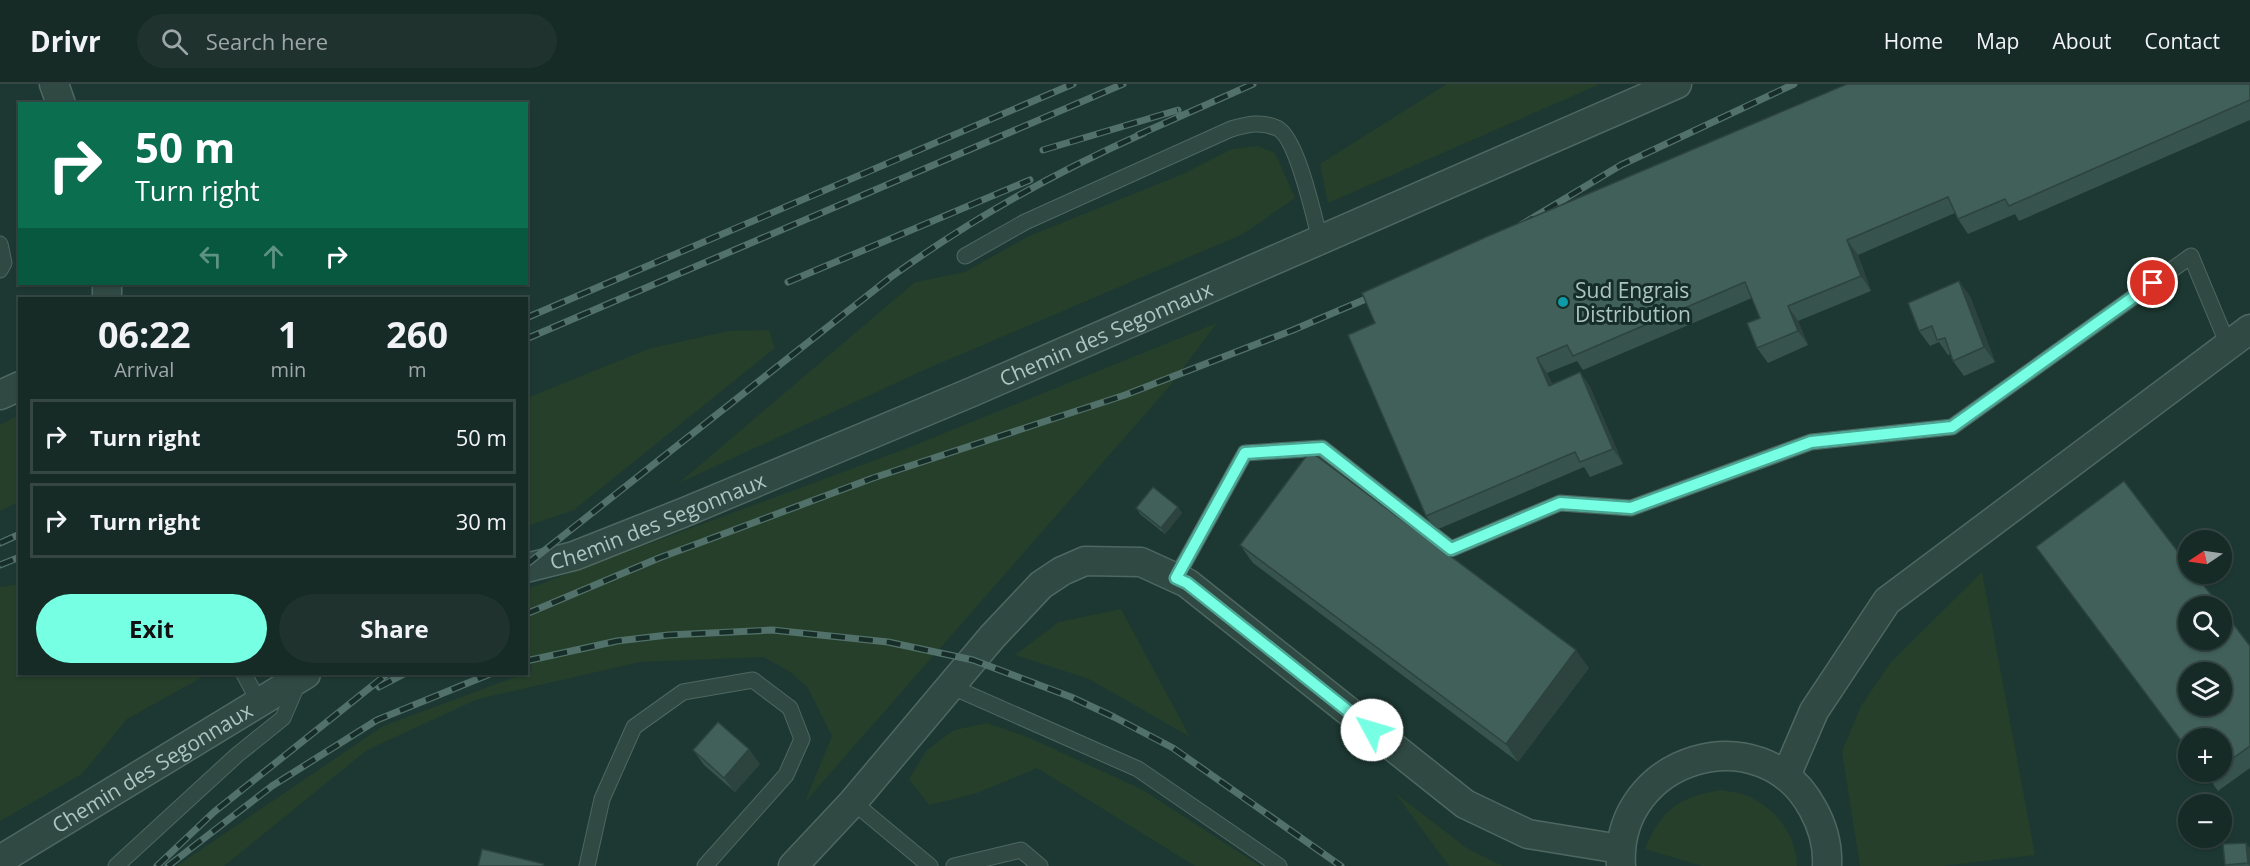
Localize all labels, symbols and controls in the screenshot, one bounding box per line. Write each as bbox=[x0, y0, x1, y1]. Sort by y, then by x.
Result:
search box bbox=[137, 14, 557, 68]
text: Drivr bbox=[30, 22, 101, 60]
icon: search bbox=[158, 25, 191, 58]
text: Search here bbox=[206, 26, 328, 56]
text: Home bbox=[1884, 27, 1943, 55]
text: Map bbox=[1976, 27, 2019, 55]
text: About bbox=[2052, 27, 2112, 55]
text: Contact bbox=[2145, 27, 2220, 55]
text: 50 m bbox=[135, 118, 235, 175]
icon: right bbox=[36, 126, 114, 204]
text: Turn right bbox=[135, 172, 260, 209]
icon: left bbox=[194, 240, 227, 273]
icon: ahead bbox=[257, 240, 290, 273]
icon: right bbox=[320, 240, 353, 273]
pin bbox=[2127, 257, 2178, 308]
icon: arrive bbox=[2136, 266, 2169, 299]
street label: Chemin des Segonnaux bbox=[995, 275, 1217, 392]
place label: Sud Engrais Distribution bbox=[1575, 276, 1691, 328]
marker: Sud Engrais Distribution bbox=[1556, 295, 1570, 309]
text: 06:22 bbox=[98, 310, 191, 359]
text: 1 bbox=[278, 310, 299, 359]
text: 260 bbox=[386, 310, 448, 359]
text: Arrival bbox=[114, 356, 174, 383]
text: min bbox=[270, 356, 306, 383]
text: m bbox=[408, 356, 426, 383]
icon: right bbox=[39, 420, 72, 453]
text: Turn right bbox=[90, 422, 201, 452]
text: 50 m bbox=[456, 422, 507, 452]
street label: Chemin des Segonnaux bbox=[547, 466, 770, 576]
icon: right bbox=[39, 504, 72, 537]
text: Turn right bbox=[90, 506, 201, 536]
text: 30 m bbox=[456, 506, 507, 536]
north arrow bbox=[2178, 530, 2232, 584]
map controls bbox=[2178, 530, 2232, 848]
button: Exit bbox=[36, 594, 267, 663]
button: Share bbox=[279, 594, 510, 663]
button: search bbox=[2178, 596, 2232, 650]
button: layers bbox=[2178, 662, 2232, 716]
street label: Chemin des Segonnaux bbox=[47, 696, 258, 839]
position arrow bbox=[1340, 698, 1404, 762]
button: + bbox=[2178, 728, 2232, 782]
button: − bbox=[2178, 794, 2232, 848]

